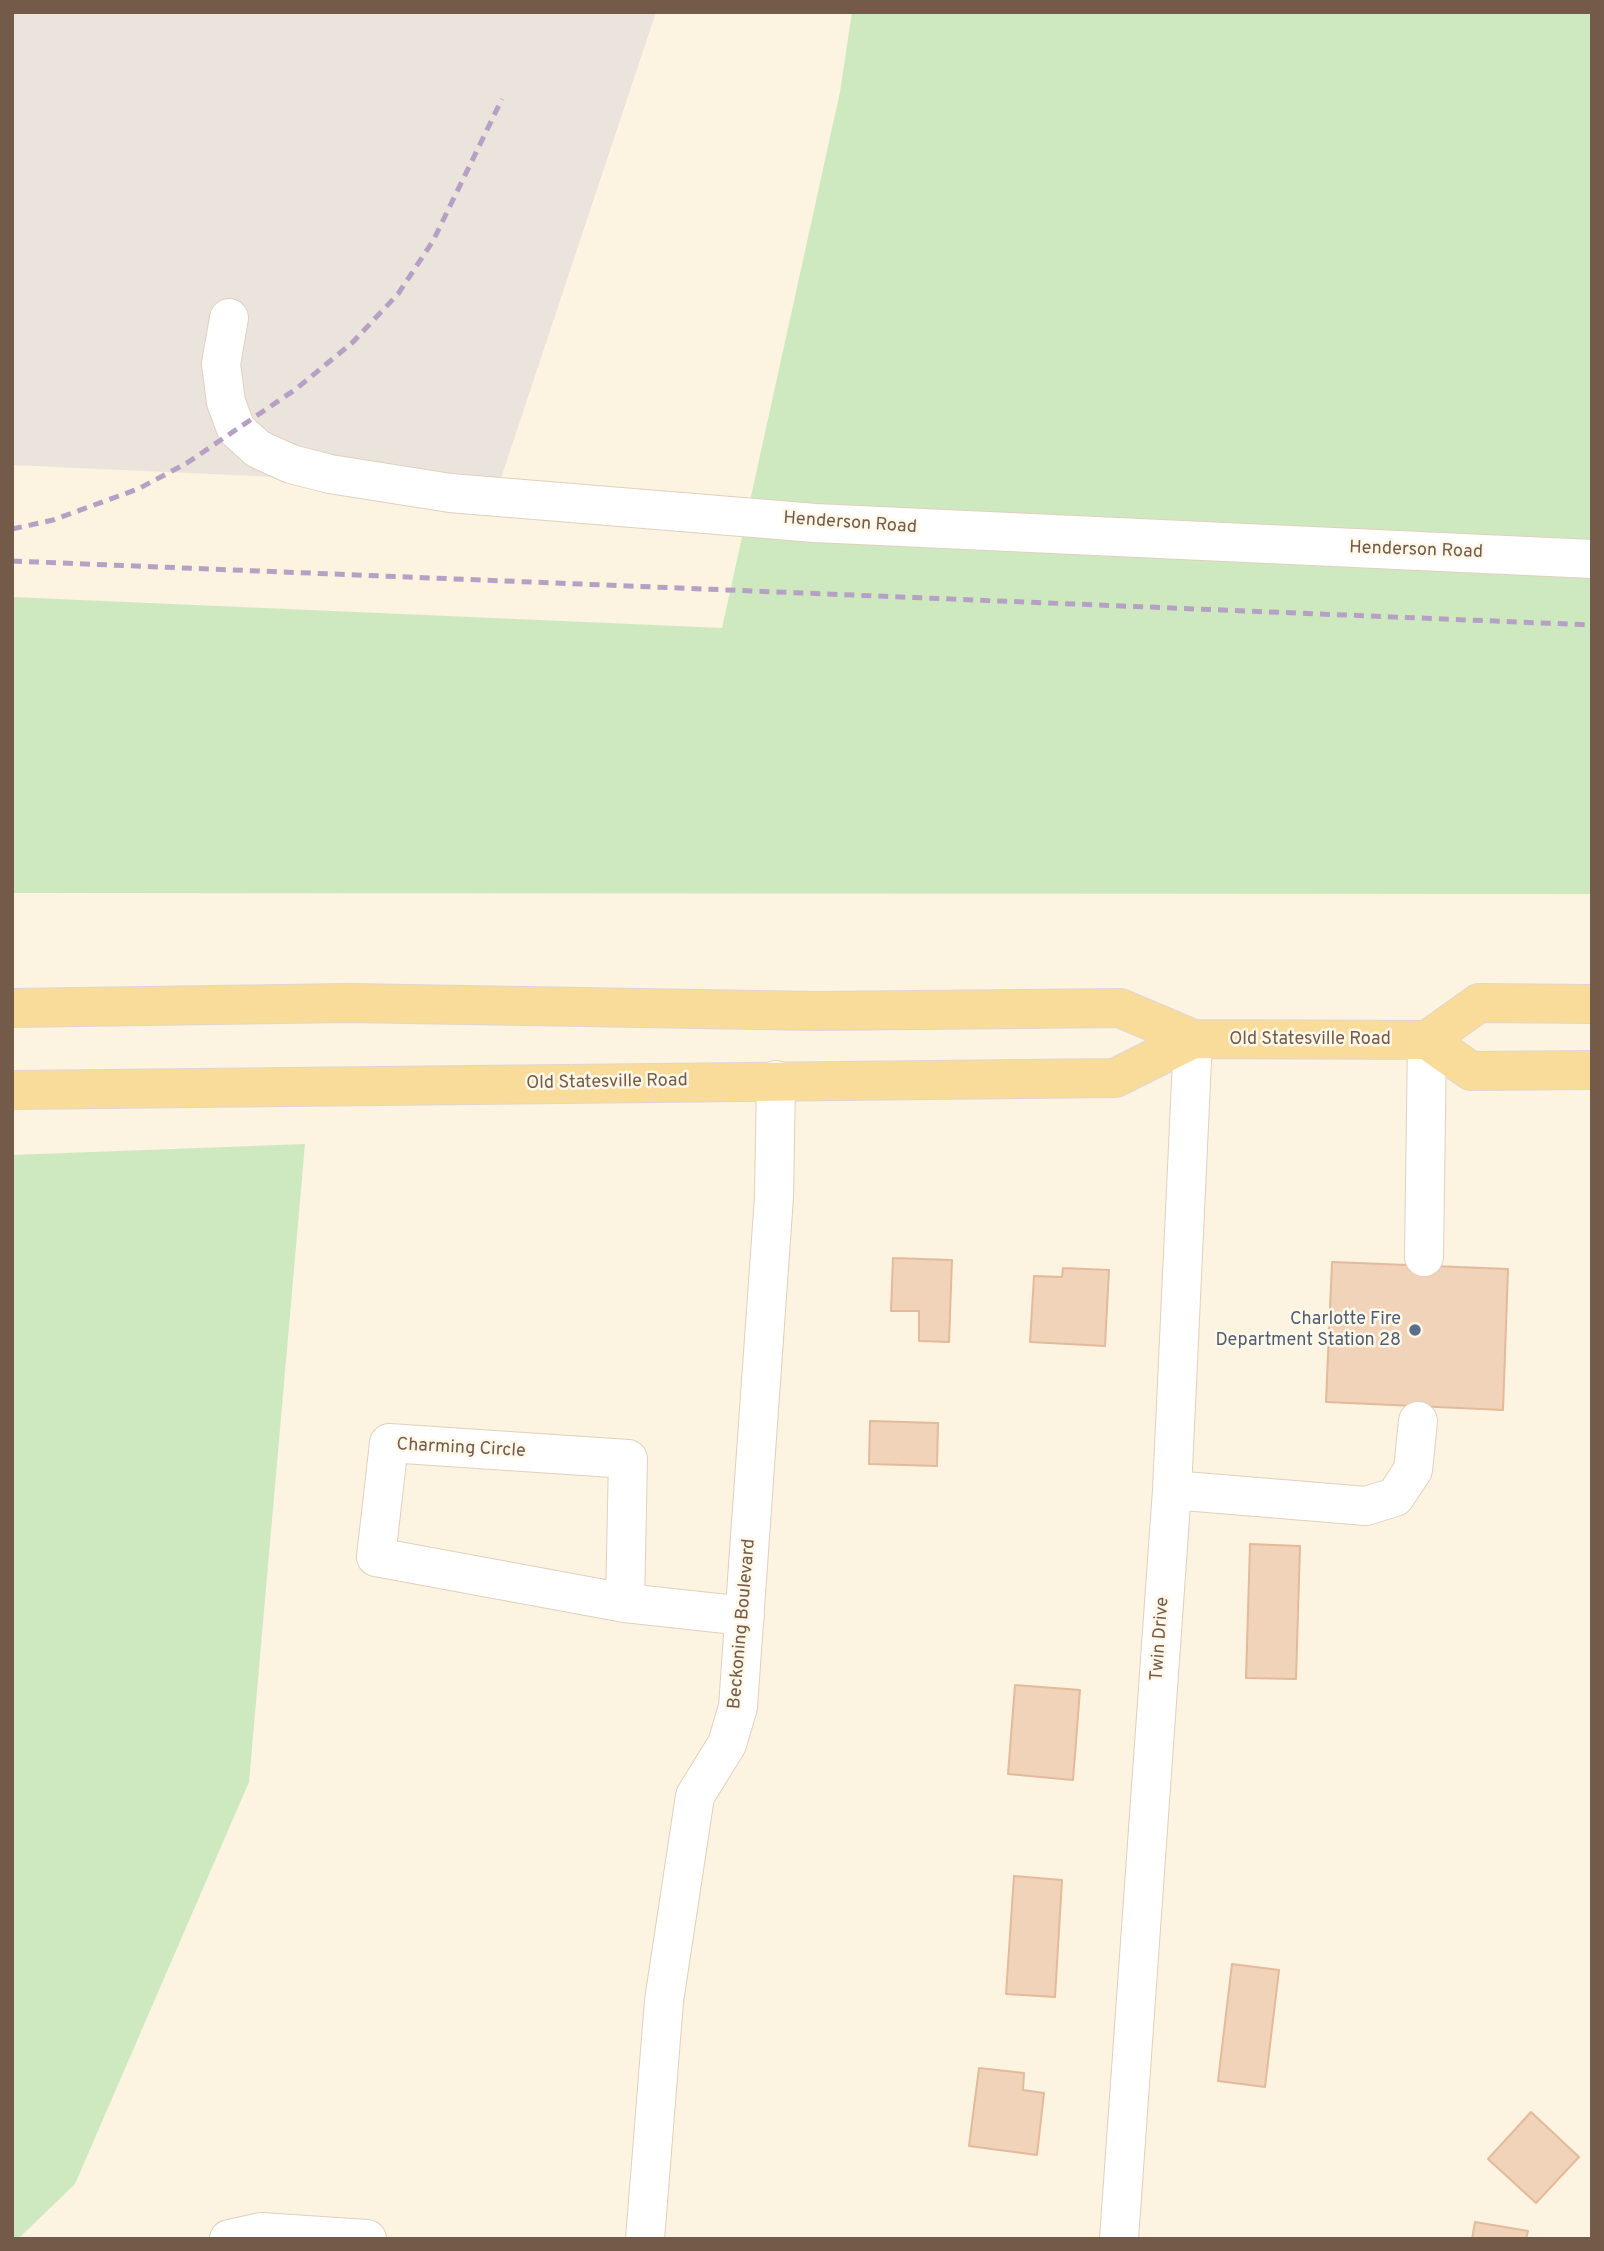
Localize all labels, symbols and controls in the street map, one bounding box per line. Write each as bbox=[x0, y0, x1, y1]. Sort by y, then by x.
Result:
street label: Henderson Road bbox=[782, 509, 918, 539]
street label: Henderson Road bbox=[1349, 538, 1483, 564]
street label: Old Statesville Road bbox=[1229, 1029, 1391, 1051]
street label: Old Statesville Road bbox=[526, 1071, 688, 1095]
place label: Charlotte Fire Department Station 28 bbox=[1216, 1309, 1401, 1352]
marker: Charlotte Fire Department Station 28 bbox=[1407, 1322, 1423, 1338]
street label: Charming Circle bbox=[396, 1435, 526, 1463]
street label: Beckoning Boulevard bbox=[725, 1538, 761, 1710]
street label: Twin Drive bbox=[1147, 1596, 1175, 1682]

